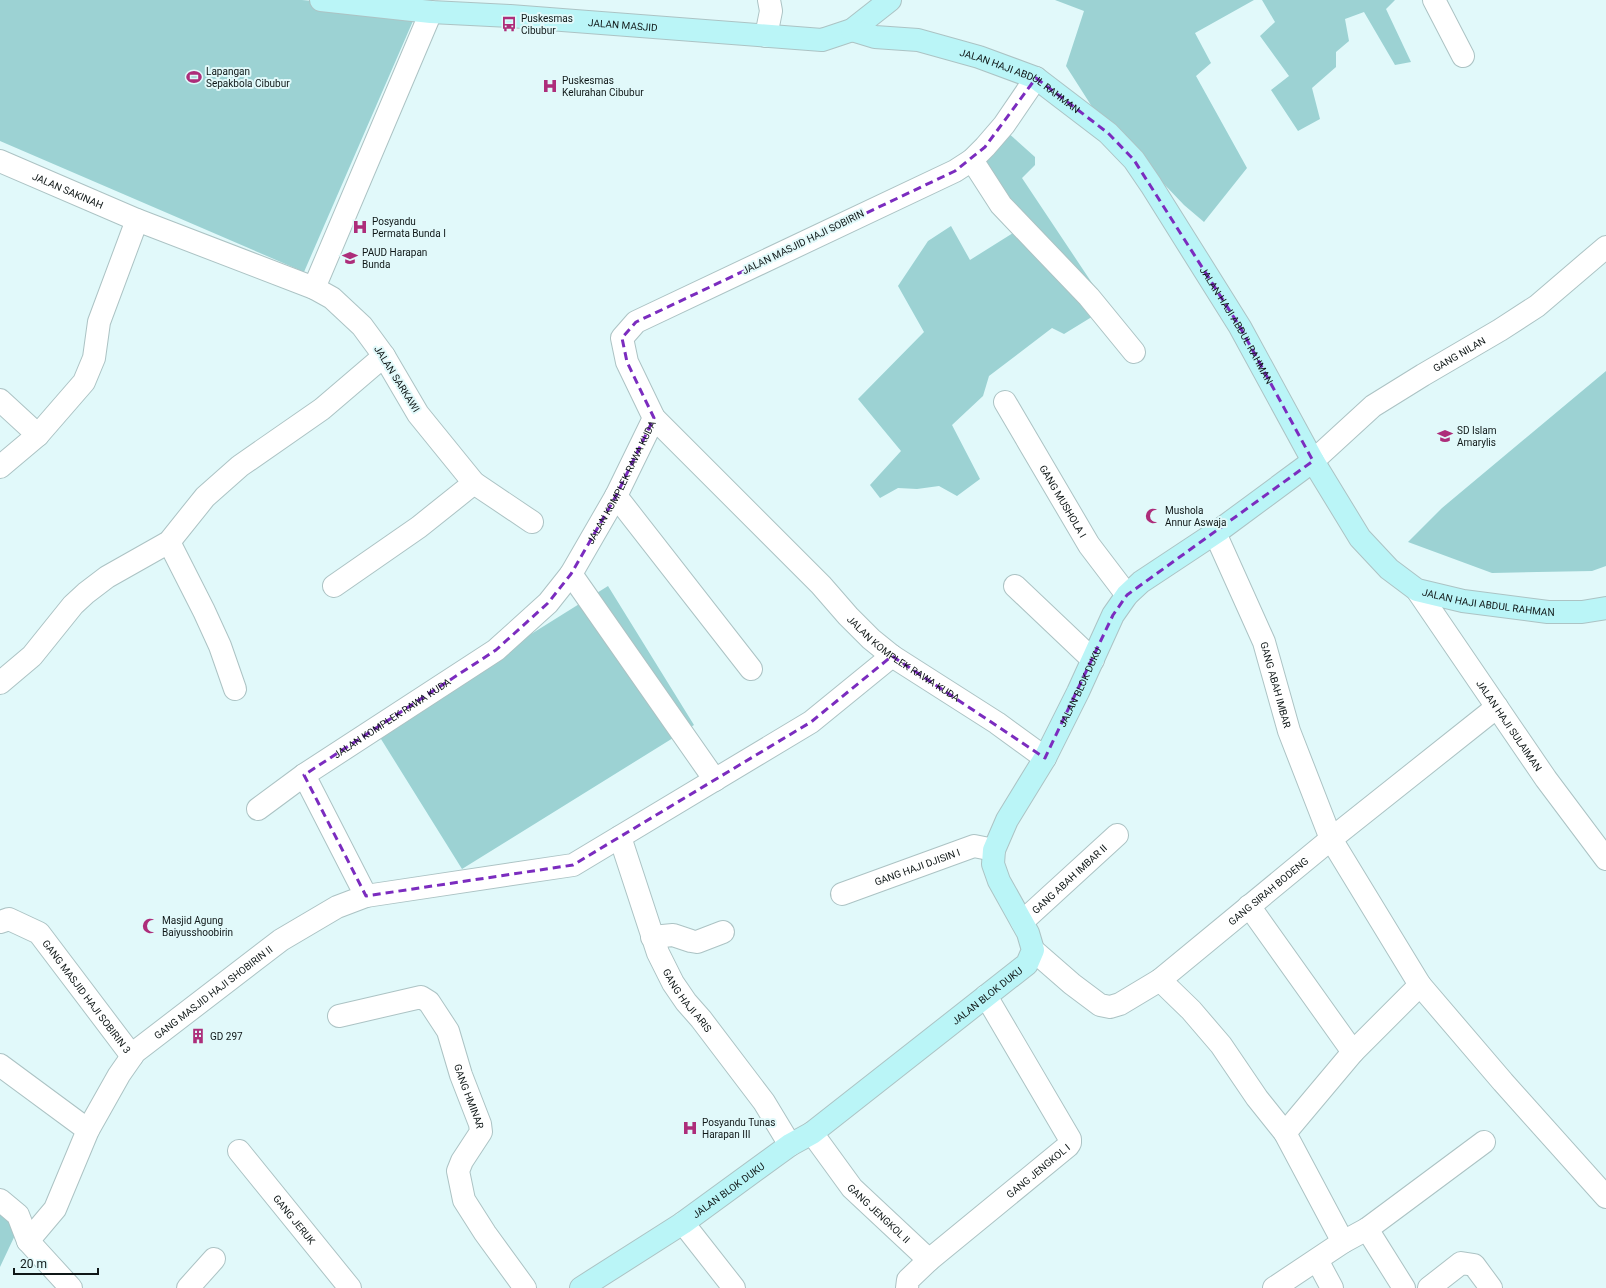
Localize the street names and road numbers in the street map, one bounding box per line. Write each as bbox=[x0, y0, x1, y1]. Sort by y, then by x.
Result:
street label: JALAN MASJID bbox=[588, 17, 658, 33]
street label: JALAN HAJI ABDUL RAHMAN bbox=[959, 46, 1082, 115]
street label: JALAN SAKINAH bbox=[31, 170, 105, 210]
street label: JALAN MASJID HAJI SOBIRIN bbox=[740, 208, 866, 276]
street label: JALAN HAJI ABDUL RAHMAN bbox=[1198, 265, 1275, 386]
street label: GANG NILAN bbox=[1431, 334, 1487, 374]
street label: JALAN SARKAWI bbox=[372, 344, 422, 414]
street label: JALAN KOMPLEK RAWA KUDA bbox=[584, 418, 658, 546]
street label: GANG MUSHOLA I bbox=[1038, 463, 1089, 539]
street label: JALAN HAJI ABDUL RAHMAN bbox=[1421, 586, 1555, 618]
street label: JALAN KOMPLEK RAWA KUDA bbox=[845, 613, 962, 704]
street label: GANG ABAH IMBAR bbox=[1259, 640, 1293, 729]
street label: JALAN BLOK DUKU bbox=[1056, 646, 1103, 728]
street label: JALAN KOMPLEK RAWA KUDA bbox=[331, 675, 453, 760]
street label: JALAN HAJI SULAIMAN bbox=[1475, 678, 1544, 773]
street label: GANG ABAH IMBAR II bbox=[1030, 842, 1109, 916]
street label: GANG HAJI DJISIN I bbox=[873, 846, 961, 887]
street label: GANG SIRAH BODENG bbox=[1226, 855, 1310, 927]
street label: GANG MASJID HAJI SOBIRIN 3 bbox=[41, 938, 133, 1055]
street label: GANG MASJID HAJI SHOBIRIN II bbox=[152, 943, 274, 1041]
street label: JALAN BLOK DUKU bbox=[950, 964, 1024, 1026]
street label: GANG HAJI ARIS bbox=[661, 967, 714, 1034]
street label: GANG HMINAR bbox=[453, 1063, 486, 1129]
street label: GANG JENGKOL I bbox=[1004, 1141, 1072, 1200]
street label: JALAN BLOK DUKU bbox=[690, 1160, 766, 1220]
street label: GANG JENGKOL II bbox=[845, 1182, 912, 1245]
street label: GANG JERUK bbox=[271, 1193, 318, 1247]

